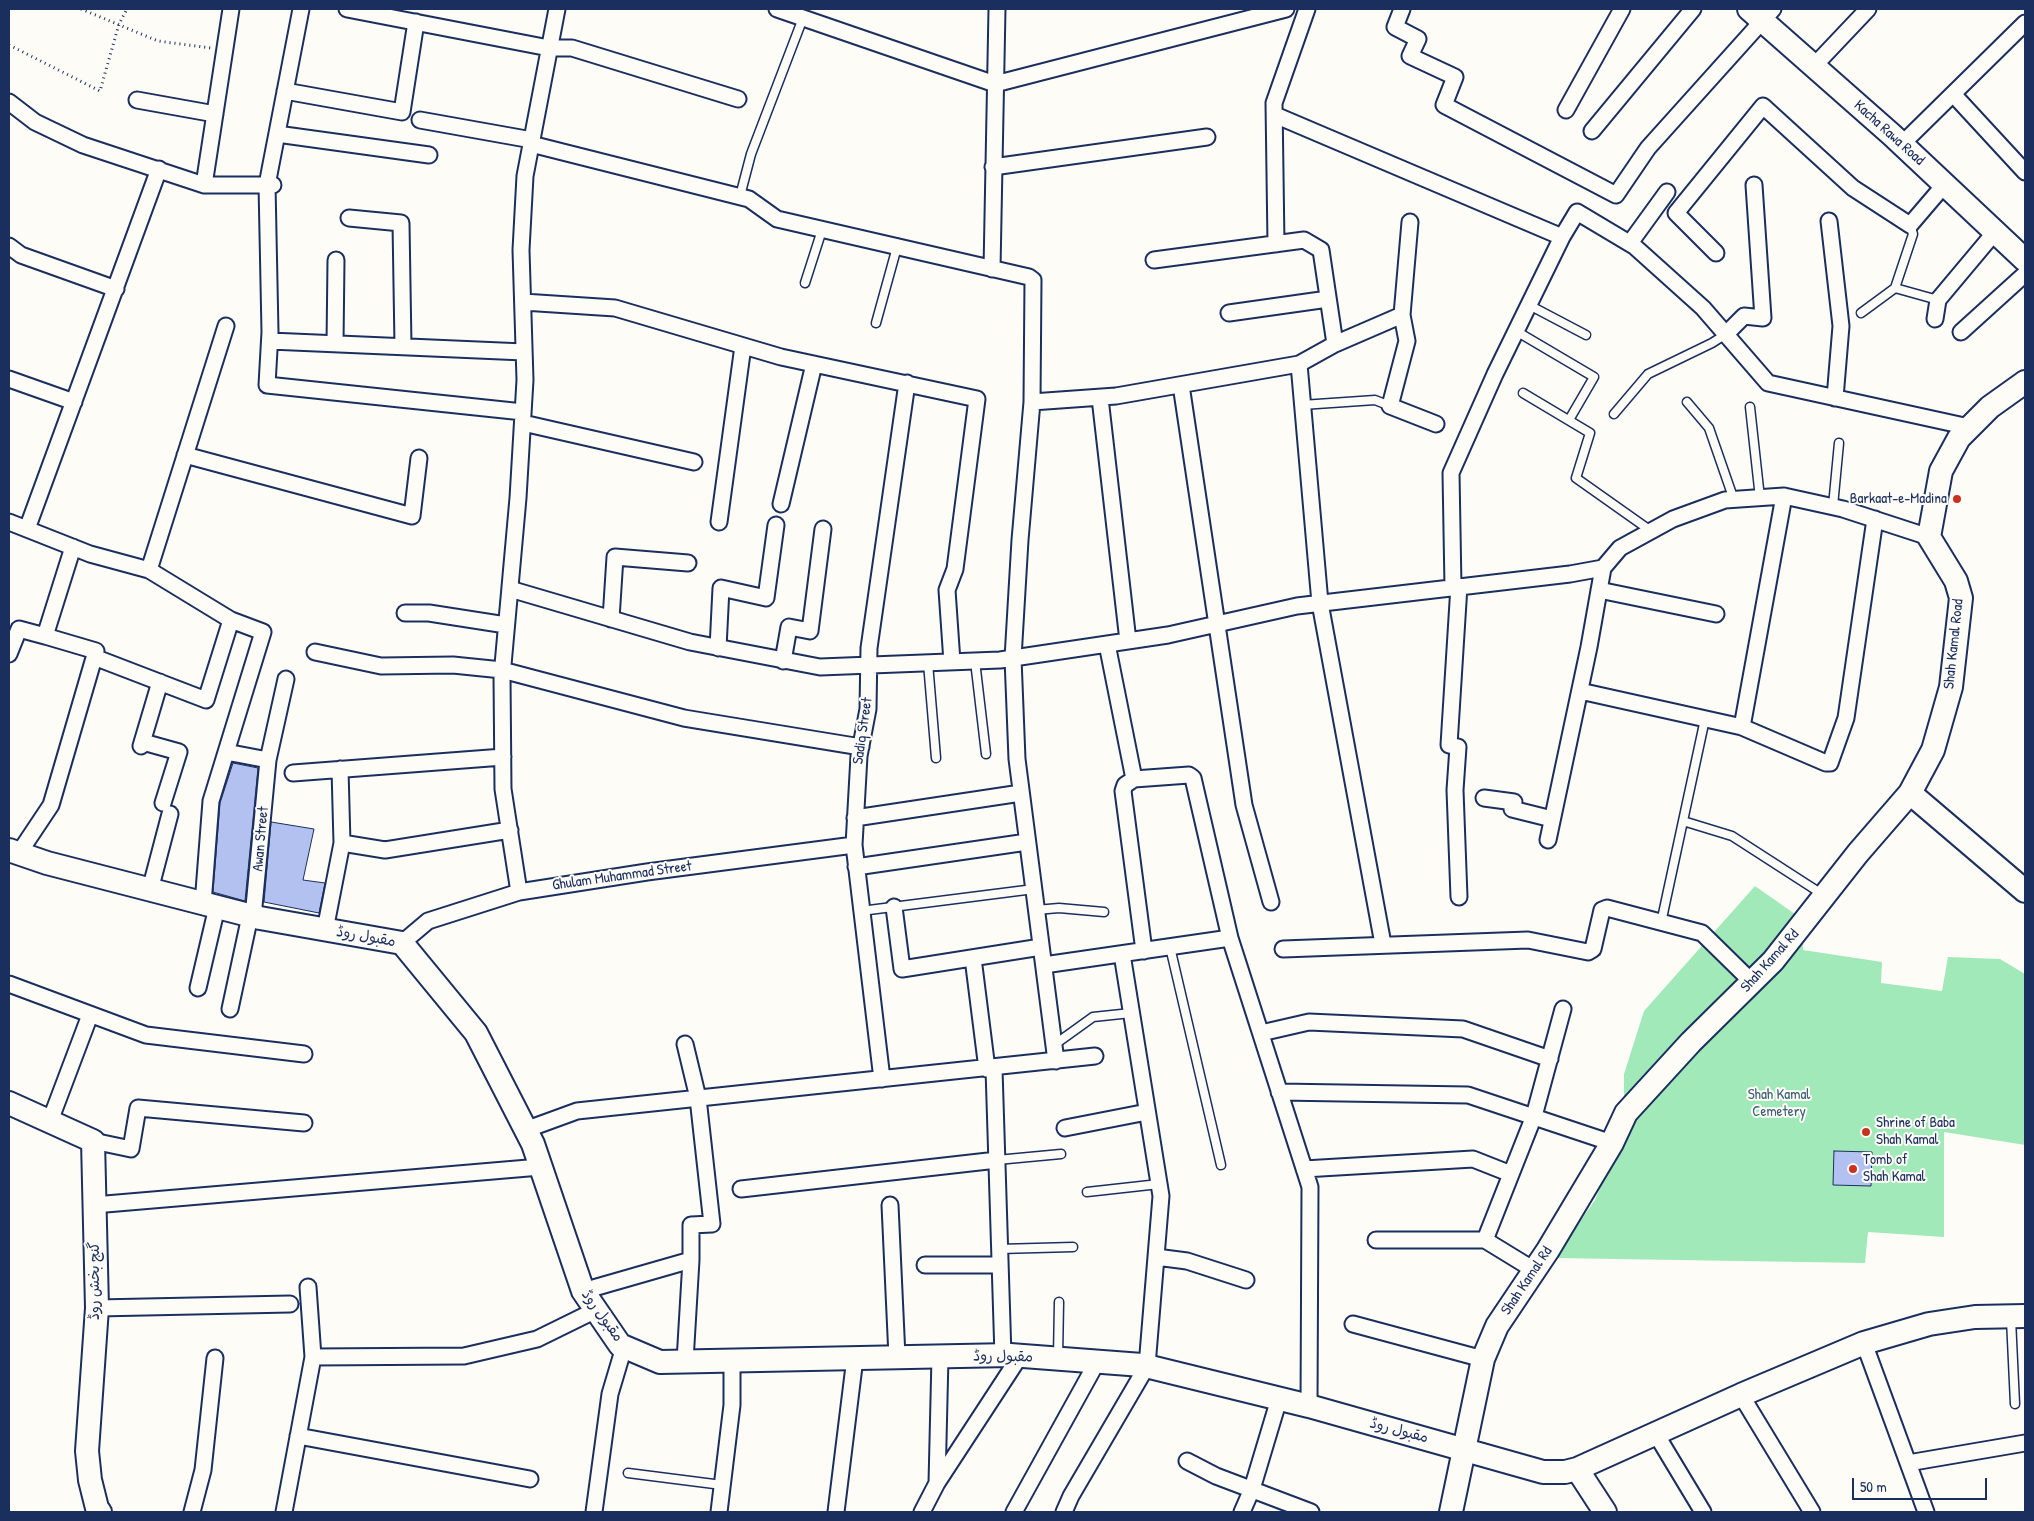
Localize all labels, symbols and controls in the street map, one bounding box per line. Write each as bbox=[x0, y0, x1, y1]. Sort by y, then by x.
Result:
street label: Kacha Rawa Road bbox=[1850, 97, 1928, 169]
place label: Barkaat-e-Madina bbox=[1850, 490, 1947, 508]
marker: Barkaat-e-Madina bbox=[1951, 493, 1963, 505]
street label: Shah Kamal Road bbox=[1940, 598, 1968, 690]
street label: Sadiq Street bbox=[849, 696, 877, 766]
street label: Awan Street bbox=[249, 806, 273, 872]
street label: Ghulam Muhammad Street bbox=[551, 857, 693, 895]
street label: مقبول روڈ bbox=[335, 923, 397, 951]
street label: Shah Kamal Rd bbox=[1737, 926, 1803, 996]
park label: Shah Kamal Cemetery bbox=[1748, 1086, 1810, 1121]
place label: Shrine of Baba Shah Kamal bbox=[1876, 1114, 1955, 1149]
marker: Shrine of Baba Shah Kamal bbox=[1860, 1126, 1872, 1138]
place label: Tomb of Shah Kamal bbox=[1863, 1151, 1926, 1186]
marker: Tomb of Shah Kamal bbox=[1847, 1163, 1859, 1175]
street label: گنج بخش روڈ bbox=[86, 1242, 104, 1320]
street label: Shah Kamal Rd bbox=[1498, 1243, 1556, 1319]
street label: مقبول روڈ bbox=[577, 1286, 627, 1346]
street label: مقبول روڈ bbox=[973, 1347, 1033, 1367]
street label: مقبول روڈ bbox=[1368, 1415, 1430, 1447]
scale bar bbox=[1854, 1468, 1989, 1500]
text: 50 m bbox=[1860, 1476, 1887, 1497]

